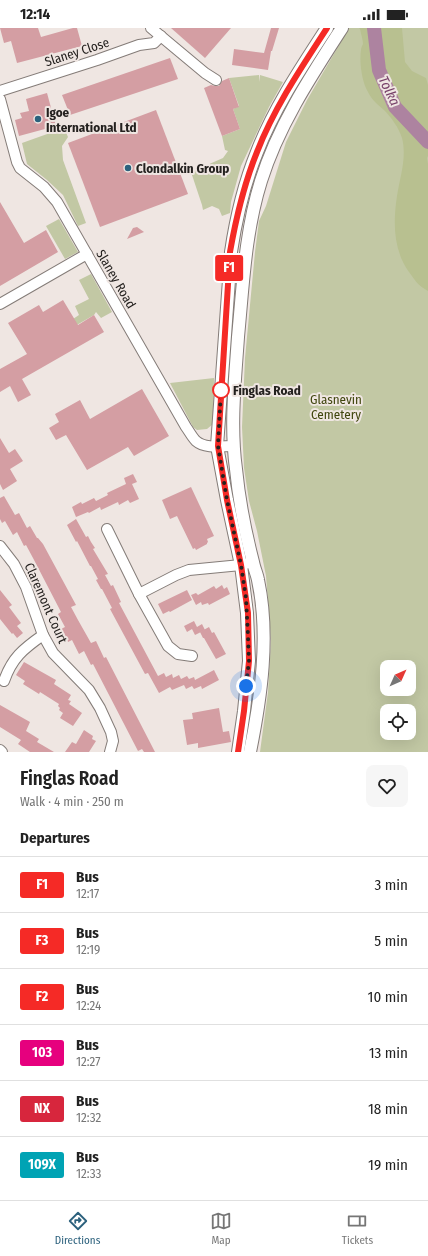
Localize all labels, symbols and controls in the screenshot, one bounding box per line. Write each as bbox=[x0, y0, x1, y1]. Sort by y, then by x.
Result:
text: 12:14 bbox=[20, 5, 50, 23]
street label: Slaney Close bbox=[43, 35, 111, 69]
water label: Tolka bbox=[375, 73, 403, 109]
place label: Igoe International Ltd bbox=[46, 105, 137, 135]
marker: Igoe International Ltd bbox=[33, 114, 43, 124]
place label: Clondalkin Group bbox=[136, 161, 229, 176]
marker: Clondalkin Group bbox=[123, 163, 133, 173]
street label: Slaney Road bbox=[93, 247, 139, 311]
line badge: F1 bbox=[211, 255, 247, 281]
text: F1 bbox=[223, 259, 235, 276]
marker: Finglas Road bbox=[212, 381, 230, 399]
place label: Finglas Road bbox=[233, 383, 301, 398]
park label: Glasnevin Cemetery bbox=[310, 392, 362, 422]
street label: Claremont Court bbox=[22, 560, 71, 646]
north arrow bbox=[380, 660, 416, 696]
map controls bbox=[380, 660, 416, 740]
your location bbox=[236, 676, 256, 696]
button: locate bbox=[380, 704, 416, 740]
button: heart bbox=[366, 765, 408, 807]
text: Finglas Road bbox=[20, 767, 119, 790]
text: Walk · 4 min · 250 m bbox=[20, 794, 124, 809]
text: Departures bbox=[20, 829, 90, 847]
text: Bus bbox=[76, 868, 99, 886]
text: F1 bbox=[36, 876, 48, 893]
text: 3 min bbox=[374, 876, 408, 894]
text: 12:17 bbox=[76, 886, 99, 901]
text: Bus bbox=[76, 924, 99, 942]
text: F3 bbox=[36, 932, 48, 949]
text: 5 min bbox=[374, 932, 408, 950]
text: 12:19 bbox=[76, 942, 100, 957]
text: Bus bbox=[76, 980, 99, 998]
text: F2 bbox=[36, 988, 48, 1005]
text: 10 min bbox=[368, 988, 408, 1006]
text: 12:24 bbox=[76, 998, 101, 1013]
text: Bus bbox=[76, 1036, 99, 1054]
text: 103 bbox=[32, 1044, 52, 1061]
text: 13 min bbox=[369, 1044, 408, 1062]
text: 12:27 bbox=[76, 1054, 100, 1069]
text: Bus bbox=[76, 1092, 99, 1110]
text: NX bbox=[34, 1100, 50, 1117]
text: 18 min bbox=[368, 1100, 408, 1118]
text: 12:32 bbox=[76, 1110, 101, 1125]
text: Bus bbox=[76, 1148, 99, 1166]
text: 109X bbox=[28, 1156, 56, 1173]
text: 19 min bbox=[368, 1156, 408, 1174]
text: 12:33 bbox=[76, 1166, 101, 1181]
tab: Directions bbox=[55, 1210, 100, 1247]
tab: Map bbox=[210, 1210, 232, 1247]
tab: Tickets bbox=[342, 1210, 373, 1247]

